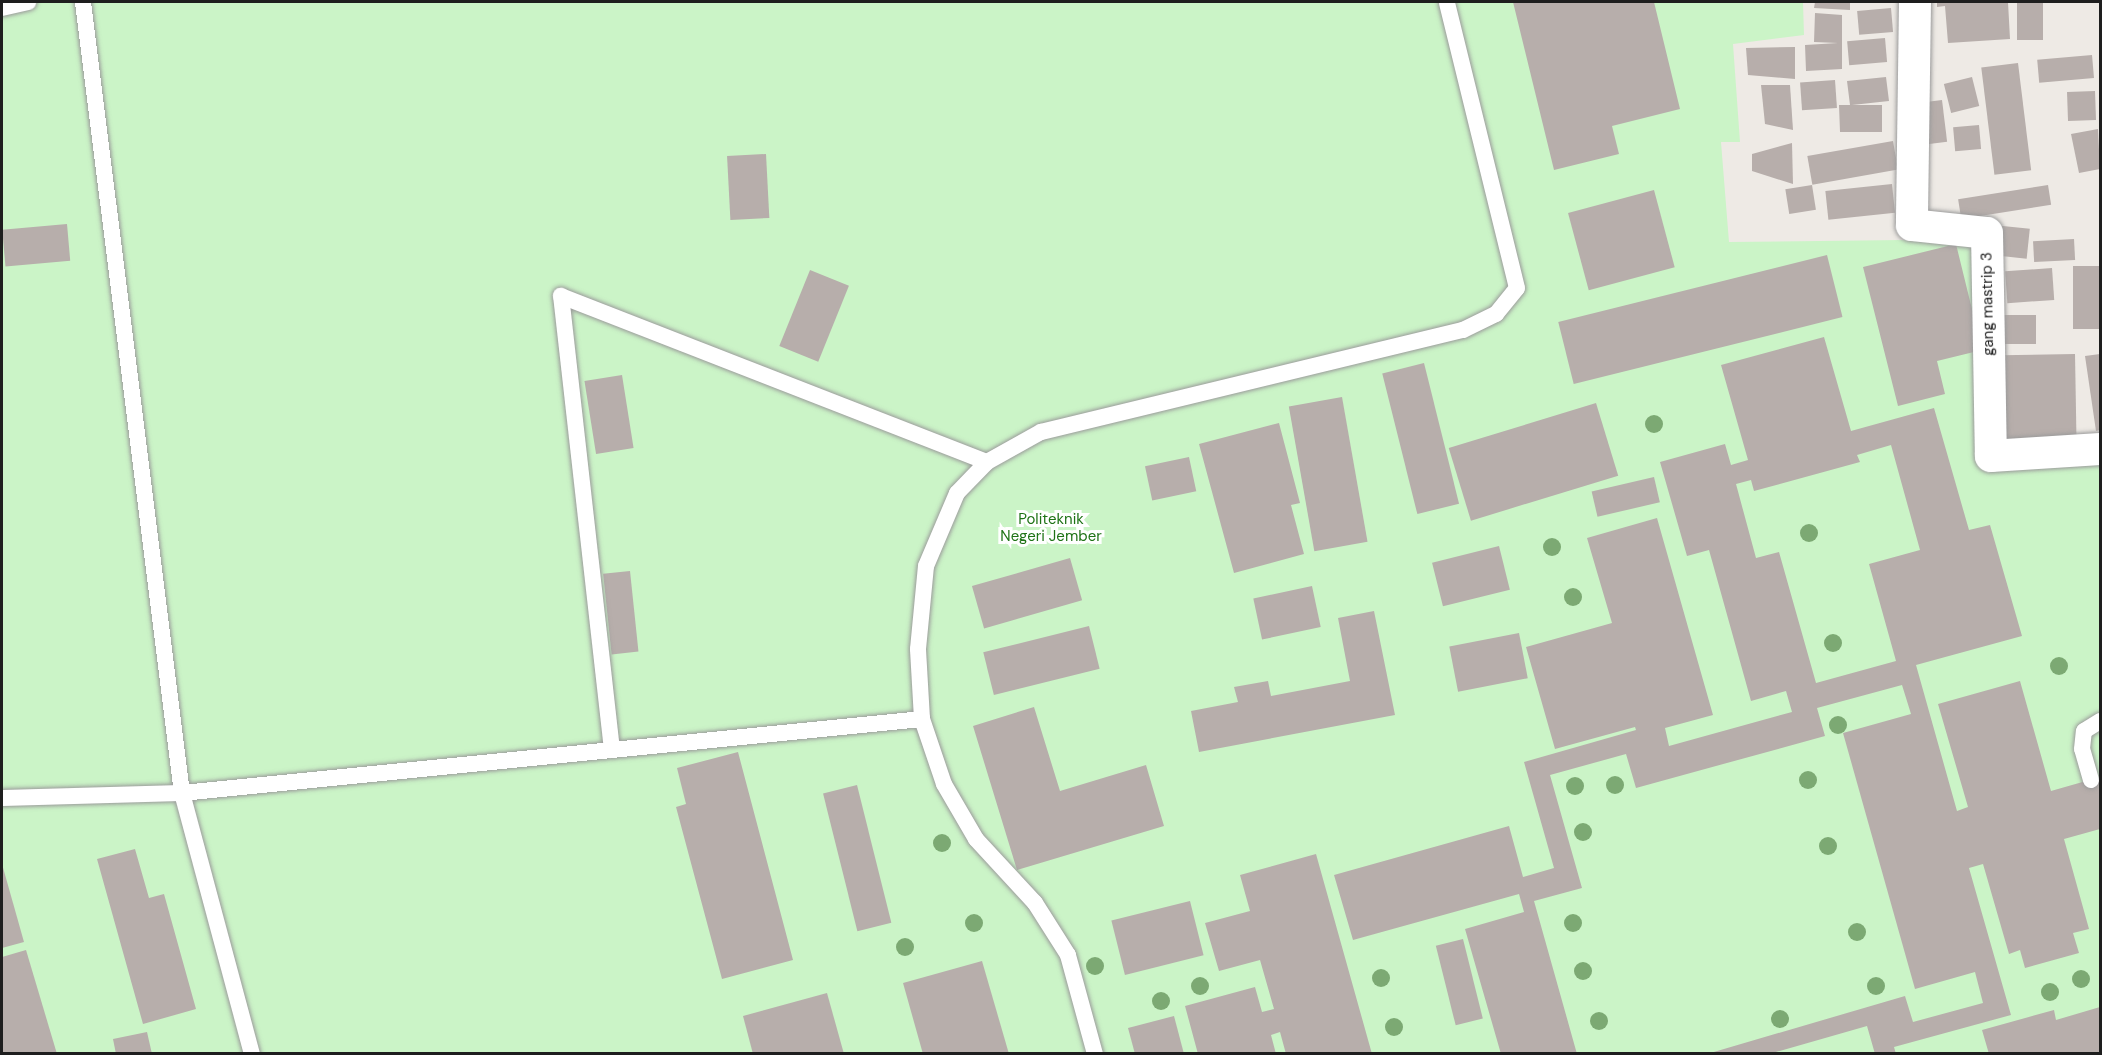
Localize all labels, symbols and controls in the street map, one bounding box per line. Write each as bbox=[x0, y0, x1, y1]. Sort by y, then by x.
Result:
street label: gang mastrip 3 bbox=[1978, 252, 1998, 356]
park label: Politeknik Negeri Jember bbox=[1000, 510, 1102, 545]

